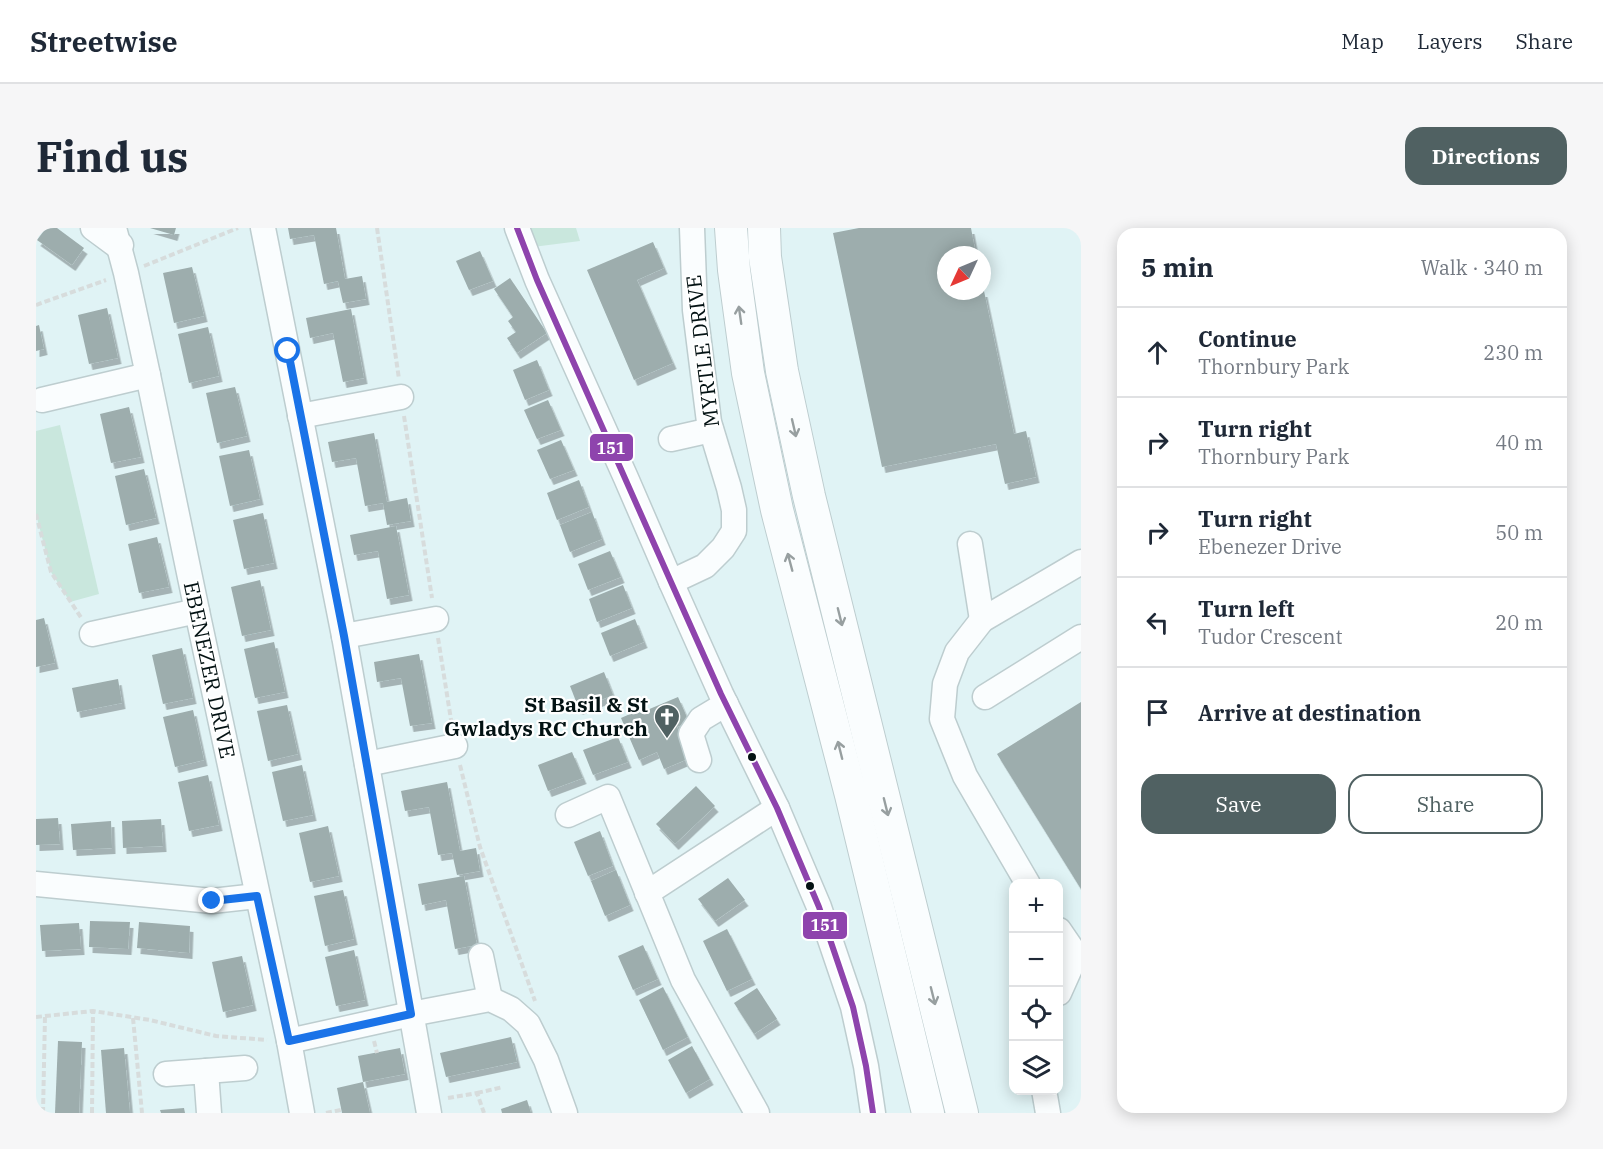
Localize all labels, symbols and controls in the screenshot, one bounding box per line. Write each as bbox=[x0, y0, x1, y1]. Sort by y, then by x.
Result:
text: Streetwise bbox=[30, 23, 177, 60]
text: Map bbox=[1341, 27, 1384, 55]
text: Layers bbox=[1417, 27, 1483, 55]
text: Share bbox=[1516, 27, 1573, 55]
button: Directions bbox=[1405, 127, 1567, 185]
text: Find us bbox=[36, 129, 188, 184]
north arrow bbox=[937, 246, 991, 300]
text: 5 min bbox=[1141, 250, 1214, 284]
text: Walk · 340 m bbox=[1421, 254, 1543, 281]
street label: MYRTLE DRIVE bbox=[679, 273, 725, 429]
one-way arrow bbox=[734, 306, 745, 326]
text: Continue bbox=[1198, 324, 1297, 353]
icon: ahead bbox=[1141, 336, 1174, 369]
route start bbox=[274, 337, 300, 363]
text: 230 m bbox=[1483, 339, 1543, 366]
text: Thornbury Park bbox=[1198, 353, 1349, 380]
text: Turn right bbox=[1198, 414, 1312, 443]
one-way arrow bbox=[789, 418, 801, 437]
icon: right bbox=[1141, 426, 1174, 459]
text: 40 m bbox=[1495, 429, 1543, 456]
line badge: 151 bbox=[589, 433, 634, 462]
text: 151 bbox=[597, 438, 625, 458]
text: Thornbury Park bbox=[1198, 443, 1349, 470]
text: Turn right bbox=[1198, 504, 1312, 533]
icon: right bbox=[1141, 516, 1174, 549]
text: 50 m bbox=[1495, 519, 1543, 546]
text: Ebenezer Drive bbox=[1198, 533, 1342, 560]
one-way arrow bbox=[784, 552, 795, 571]
street label: EBENEZER DRIVE bbox=[178, 579, 242, 761]
text: Turn left bbox=[1198, 594, 1294, 623]
icon: left bbox=[1141, 606, 1174, 639]
one-way arrow bbox=[834, 608, 846, 627]
text: 20 m bbox=[1495, 609, 1543, 636]
text: Tudor Crescent bbox=[1198, 623, 1343, 650]
place label: St Basil & St Gwladys RC Church bbox=[444, 690, 648, 742]
icon: arrive bbox=[1141, 696, 1174, 729]
text: Arrive at destination bbox=[1198, 698, 1421, 727]
church icon: St Basil & St Gwladys RC Church bbox=[652, 702, 682, 740]
one-way arrow bbox=[833, 741, 845, 760]
unlabelled marker bbox=[746, 751, 758, 763]
button: Save bbox=[1141, 774, 1336, 834]
button: Share bbox=[1348, 774, 1543, 834]
one-way arrow bbox=[881, 797, 893, 816]
map controls bbox=[1009, 879, 1063, 1095]
button: + bbox=[1009, 879, 1063, 933]
unlabelled marker bbox=[804, 880, 816, 892]
route end bbox=[198, 887, 224, 913]
line badge: 151 bbox=[802, 911, 848, 940]
text: 151 bbox=[811, 915, 839, 935]
button: − bbox=[1009, 933, 1063, 987]
one-way arrow bbox=[928, 986, 940, 1005]
button: locate bbox=[1009, 987, 1063, 1041]
button: layers bbox=[1009, 1041, 1063, 1095]

